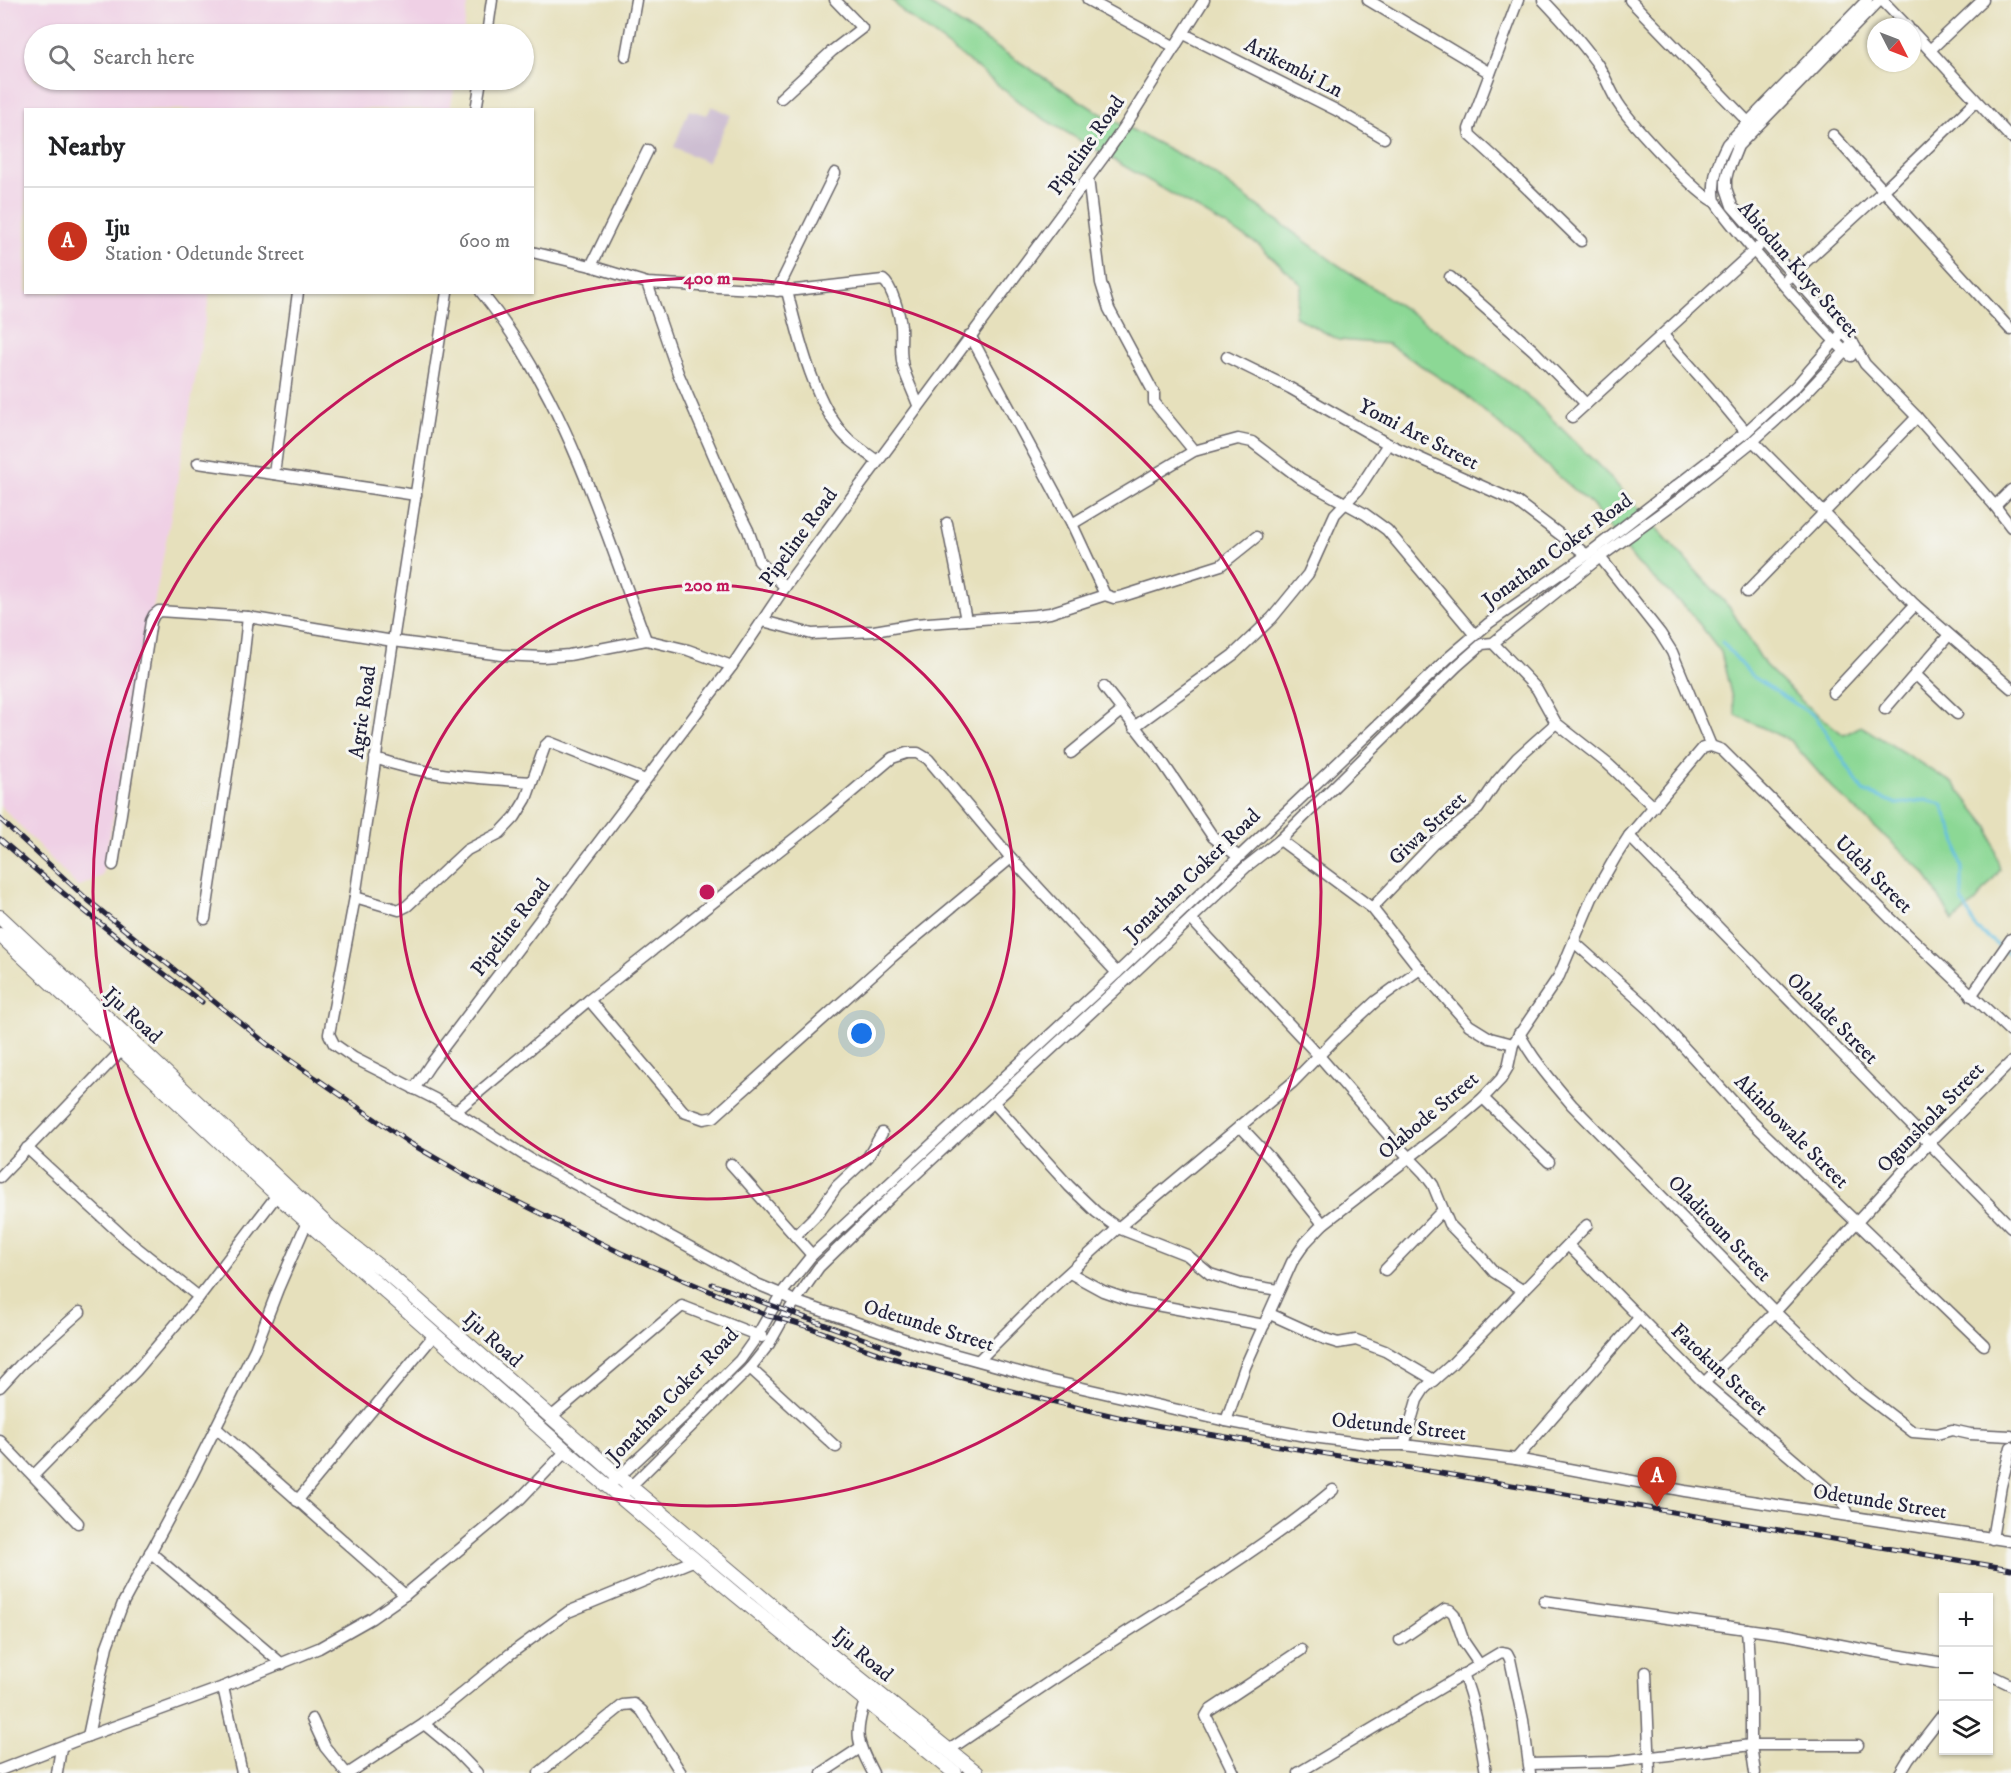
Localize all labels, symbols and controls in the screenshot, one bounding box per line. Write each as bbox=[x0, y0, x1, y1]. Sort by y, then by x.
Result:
north arrow bbox=[1867, 18, 1921, 72]
search box bbox=[24, 24, 534, 90]
street label: Arikembi Ln bbox=[1240, 32, 1347, 104]
icon: search bbox=[45, 41, 78, 74]
text: Search here bbox=[93, 44, 195, 71]
street label: Pipeline Road bbox=[1043, 90, 1131, 201]
text: Nearby bbox=[48, 131, 125, 164]
street label: Abiodun Kuye Street bbox=[1732, 196, 1865, 343]
text: Iju bbox=[105, 215, 130, 242]
text: A bbox=[61, 229, 74, 254]
text: 600 m bbox=[459, 229, 510, 254]
text: Station · Odetunde Street bbox=[105, 242, 304, 267]
text: 400 m bbox=[682, 268, 731, 290]
street label: Yomi Are Street bbox=[1354, 393, 1483, 477]
street label: Pipeline Road bbox=[754, 483, 844, 592]
street label: Jonathan Coker Road bbox=[1476, 487, 1638, 615]
text: 200 m bbox=[684, 575, 730, 597]
street label: Agric Road bbox=[344, 663, 382, 760]
street label: Giwa Street bbox=[1383, 786, 1472, 871]
street label: Jonathan Coker Road bbox=[1118, 803, 1266, 948]
street label: Udeh Street bbox=[1829, 830, 1918, 919]
street label: Pipeline Road bbox=[465, 873, 556, 982]
centre of rings bbox=[697, 882, 717, 902]
street label: Ololade Street bbox=[1781, 967, 1884, 1070]
street label: Iju Road bbox=[97, 982, 168, 1050]
your location bbox=[847, 1019, 876, 1048]
street label: Ogunshola Street bbox=[1871, 1057, 1990, 1178]
street label: Olabode Street bbox=[1373, 1066, 1484, 1165]
street label: Akinbowale Street bbox=[1728, 1069, 1854, 1195]
street label: Oladitoun Street bbox=[1662, 1170, 1777, 1288]
street label: Odetunde Street bbox=[860, 1294, 997, 1358]
street label: Iju Road bbox=[457, 1306, 528, 1374]
street label: Fatokun Street bbox=[1665, 1318, 1774, 1422]
street label: Jonathan Coker Road bbox=[600, 1322, 745, 1471]
street label: Odetunde Street bbox=[1330, 1407, 1468, 1447]
pin: A bbox=[1638, 1458, 1676, 1507]
street label: Odetunde Street bbox=[1811, 1479, 1949, 1525]
map controls bbox=[1939, 1593, 1993, 1755]
button: + bbox=[1939, 1593, 1993, 1647]
street label: Iju Road bbox=[826, 1622, 899, 1688]
button: − bbox=[1939, 1647, 1993, 1701]
button: layers bbox=[1939, 1701, 1993, 1755]

